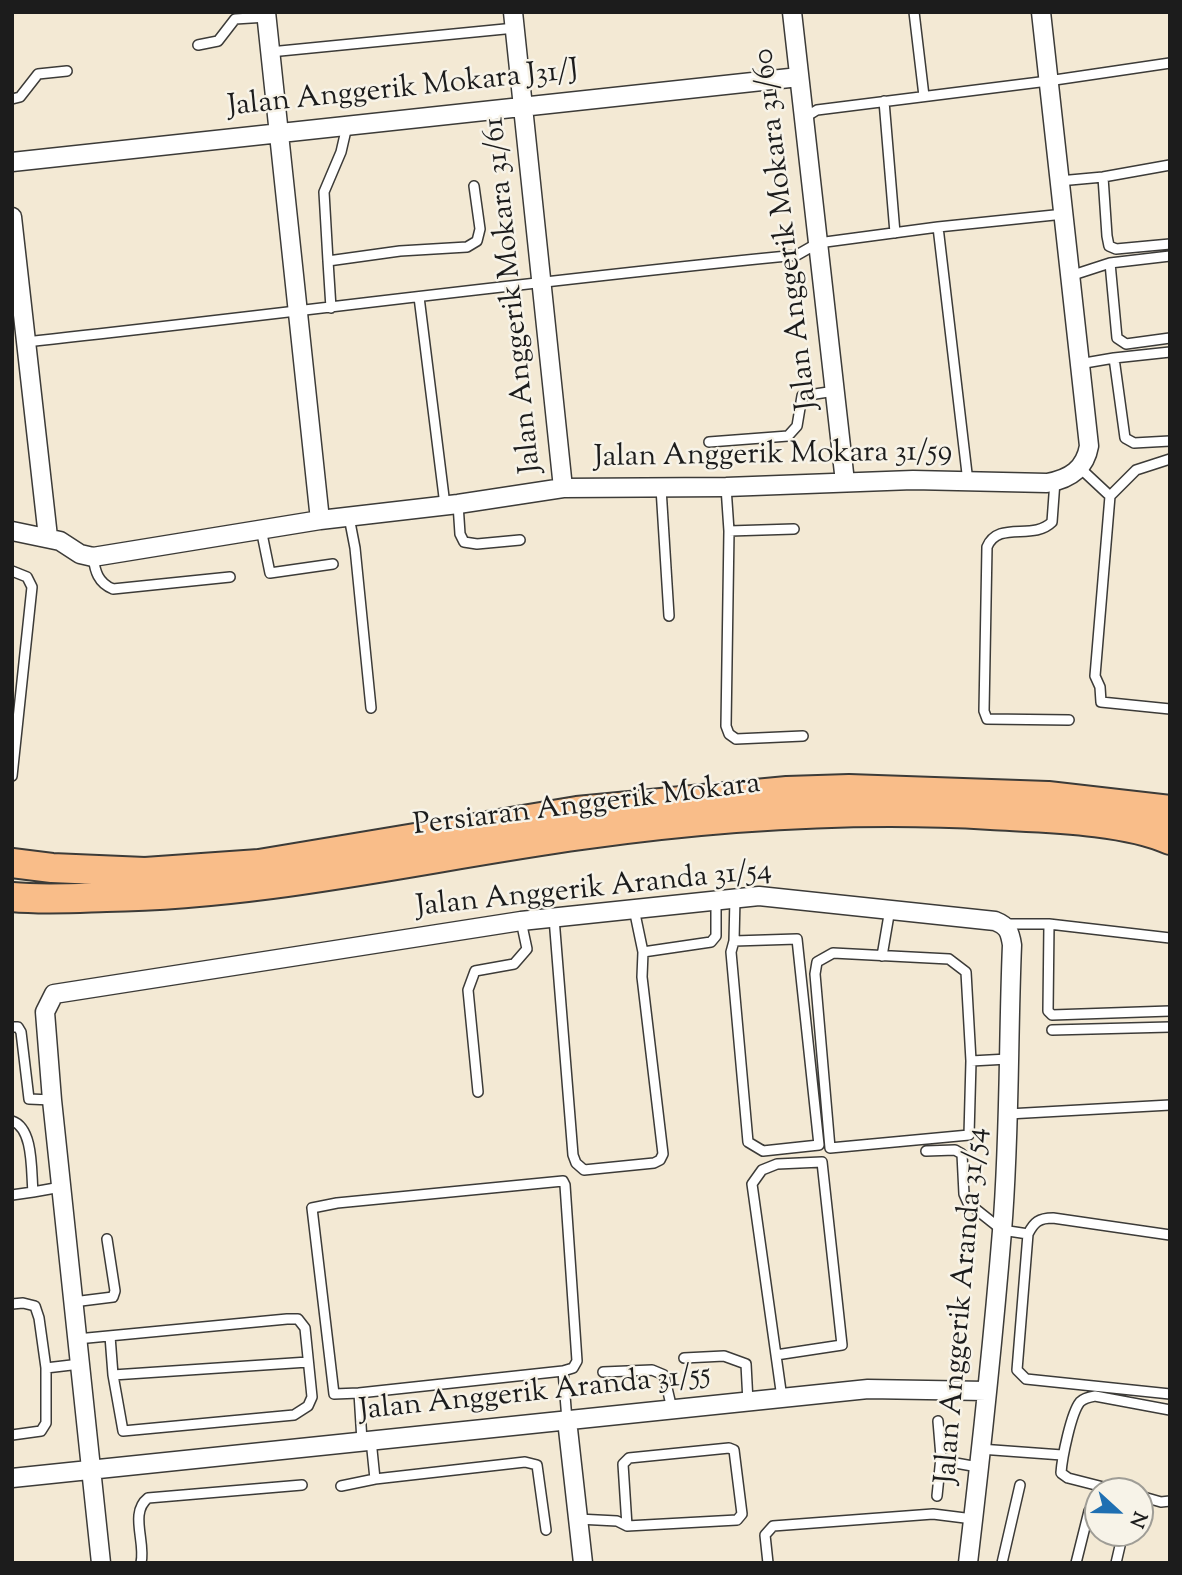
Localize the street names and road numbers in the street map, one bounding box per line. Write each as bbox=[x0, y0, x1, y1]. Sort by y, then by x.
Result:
street label: Jalan Anggerik Mokara 31/60 bbox=[748, 46, 828, 412]
street label: Jalan Anggerik Mokara J31/J bbox=[226, 55, 580, 127]
street label: Jalan Anggerik Mokara 31/61 bbox=[478, 115, 552, 475]
street label: Jalan Anggerik Mokara 31/59 bbox=[594, 436, 952, 478]
street label: Persiaran Anggerik Mokara bbox=[411, 768, 763, 846]
street label: Jalan Anggerik Aranda 31/54 bbox=[414, 854, 774, 928]
street label: Jalan Anggerik Aranda 31/54 bbox=[930, 1126, 998, 1486]
street label: Jalan Anggerik Aranda 31/55 bbox=[358, 1359, 712, 1431]

